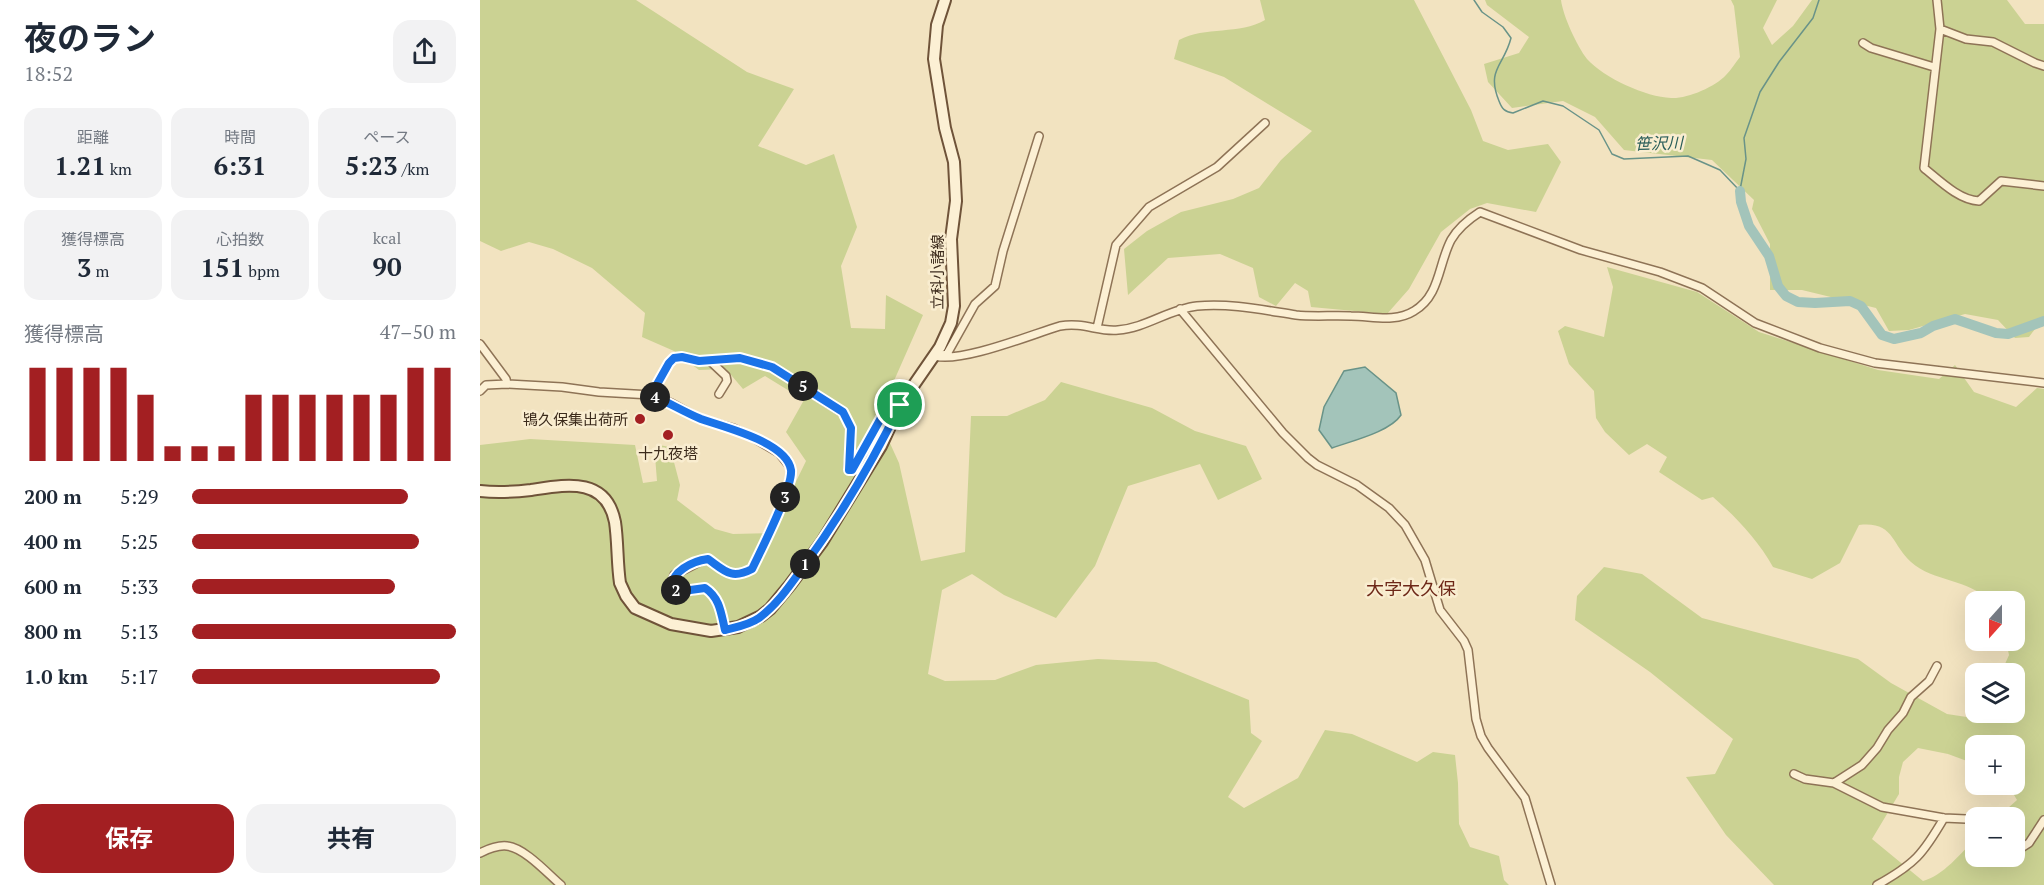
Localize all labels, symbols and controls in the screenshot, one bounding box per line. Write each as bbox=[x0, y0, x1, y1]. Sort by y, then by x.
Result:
text: 夜のラン bbox=[24, 16, 156, 59]
button: share bbox=[393, 20, 456, 83]
text: 18:52 bbox=[24, 60, 73, 87]
text: 距離 bbox=[77, 126, 109, 148]
text: 時間 bbox=[224, 126, 256, 148]
text: ペース bbox=[363, 126, 411, 148]
water label: 笹沢川 bbox=[1635, 132, 1685, 154]
text: 1.21 bbox=[54, 148, 106, 182]
text: 6:31 bbox=[214, 148, 267, 182]
text: 5:23 bbox=[345, 148, 398, 182]
text: km bbox=[106, 158, 132, 180]
text: /km bbox=[398, 158, 429, 180]
text: kcal bbox=[373, 227, 401, 249]
text: 獲得標高 bbox=[61, 228, 125, 250]
text: 心拍数 bbox=[216, 228, 264, 250]
street label: 立科小諸線 bbox=[927, 234, 947, 310]
text: 90 bbox=[372, 249, 402, 283]
text: 3 bbox=[77, 250, 92, 284]
text: 151 bbox=[200, 250, 244, 284]
text: m bbox=[92, 260, 109, 282]
text: bpm bbox=[244, 260, 280, 282]
text: 47–50 m bbox=[380, 318, 456, 345]
text: 獲得標高 bbox=[24, 320, 104, 347]
pin: 5 bbox=[788, 371, 818, 401]
text: 5 bbox=[798, 375, 808, 397]
pin bbox=[874, 379, 925, 430]
pin: 4 bbox=[640, 382, 670, 412]
text: 4 bbox=[650, 386, 660, 408]
icon: arrive bbox=[883, 388, 916, 421]
place label: 鴇久保集出荷所 bbox=[523, 409, 628, 429]
marker: 鴇久保集出荷所 bbox=[633, 412, 647, 426]
marker: 十九夜塔 bbox=[661, 428, 675, 442]
place label: 十九夜塔 bbox=[638, 443, 698, 463]
pin: 3 bbox=[770, 482, 800, 512]
text: 200 m bbox=[24, 483, 82, 510]
text: 5:29 bbox=[120, 483, 159, 510]
text: 3 bbox=[780, 486, 790, 508]
text: 400 m bbox=[24, 528, 82, 555]
text: 5:25 bbox=[120, 528, 159, 555]
pin: 1 bbox=[790, 549, 820, 579]
text: 1 bbox=[800, 553, 810, 575]
text: 600 m bbox=[24, 573, 82, 600]
text: 5:33 bbox=[120, 573, 159, 600]
pin: 2 bbox=[661, 575, 691, 605]
district label: 大字大久保 bbox=[1366, 576, 1456, 600]
text: 2 bbox=[671, 579, 681, 601]
north arrow bbox=[1965, 591, 2025, 651]
map controls bbox=[1965, 591, 2025, 867]
text: 800 m bbox=[24, 618, 82, 645]
text: 5:13 bbox=[120, 618, 159, 645]
text: 1.0 km bbox=[24, 663, 88, 690]
text: 5:17 bbox=[120, 663, 159, 690]
button: layers bbox=[1965, 663, 2025, 723]
button: + bbox=[1965, 735, 2025, 795]
button: 保存 bbox=[24, 804, 234, 873]
button: 共有 bbox=[246, 804, 456, 873]
button: − bbox=[1965, 807, 2025, 867]

